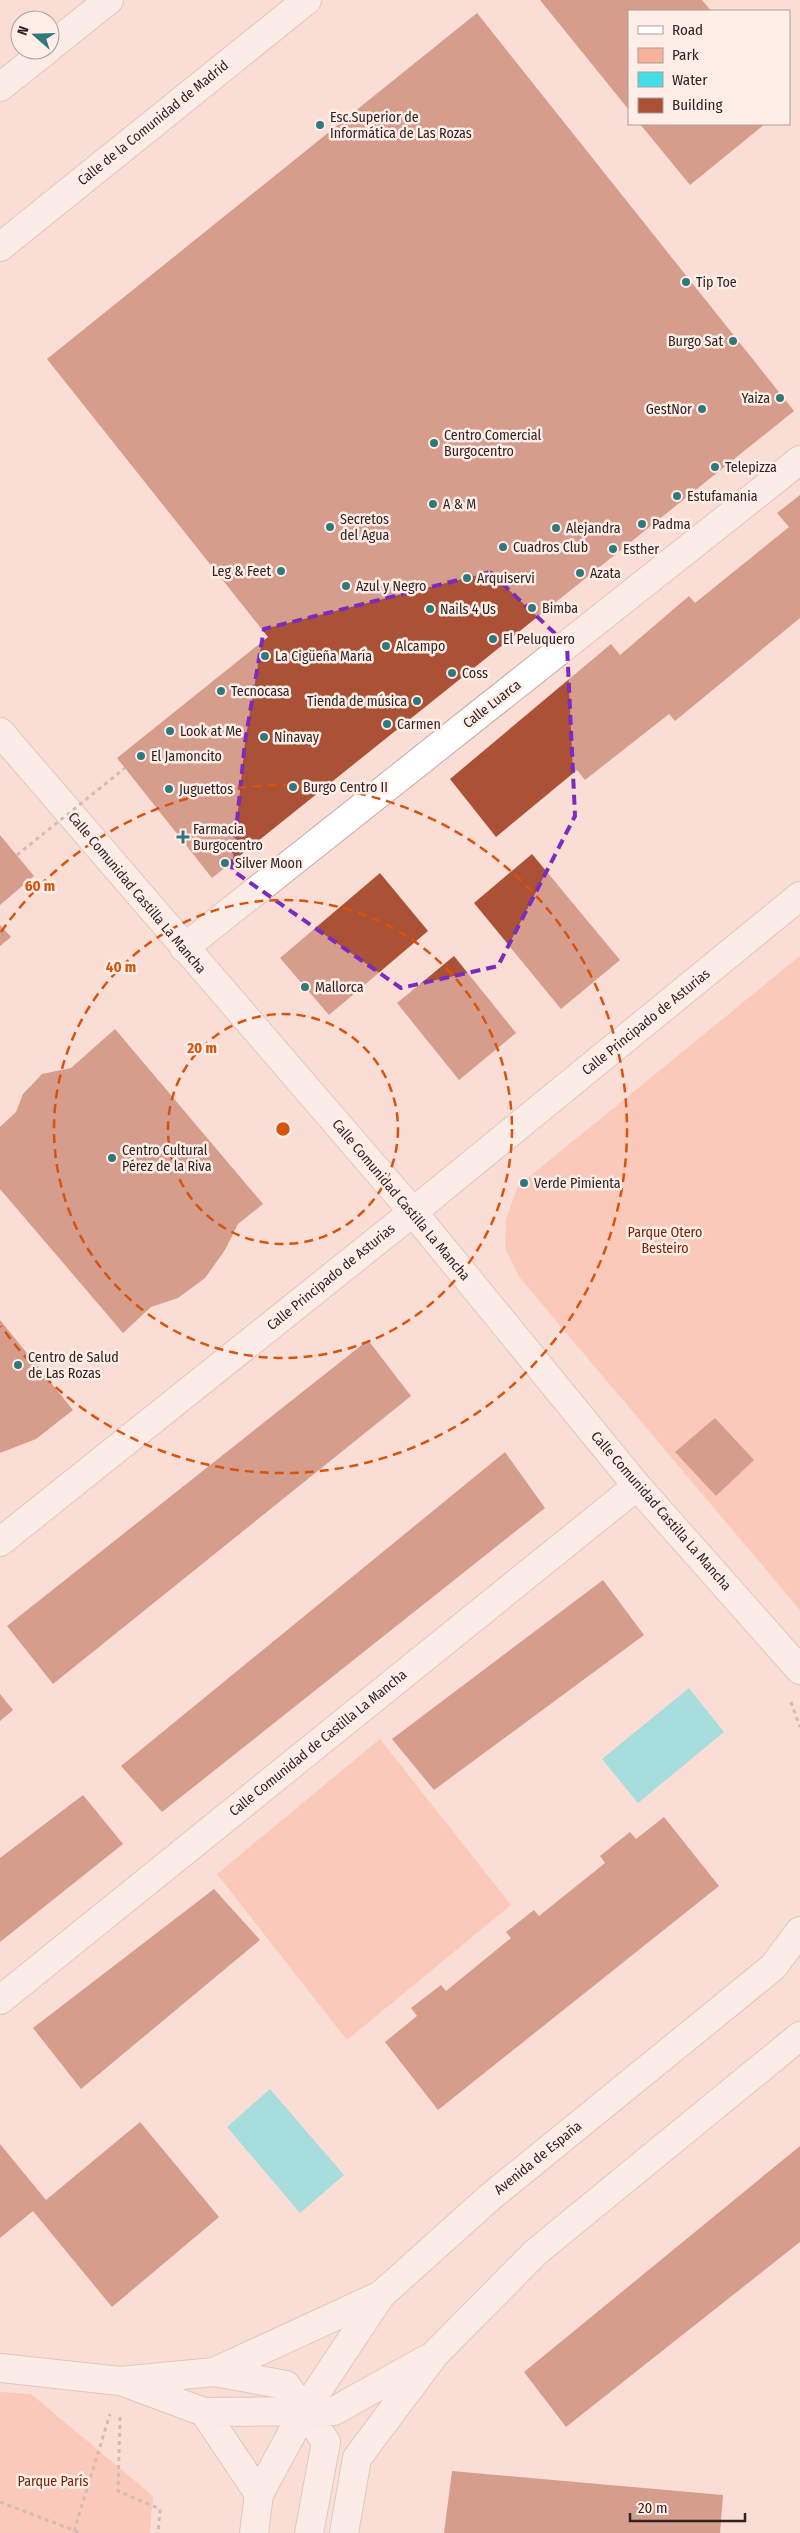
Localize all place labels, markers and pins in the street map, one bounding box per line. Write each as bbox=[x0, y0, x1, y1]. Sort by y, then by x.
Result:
place label: Esc.Superior de Informática de Las Rozas bbox=[330, 109, 472, 142]
marker: Esc.Superior de Informática de Las Rozas bbox=[314, 119, 326, 131]
place label: Tip Toe bbox=[696, 274, 737, 291]
marker: Tip Toe bbox=[680, 276, 692, 288]
place label: Burgo Sat bbox=[668, 333, 723, 350]
marker: Burgo Sat bbox=[727, 335, 739, 347]
place label: Yaiza bbox=[742, 390, 770, 407]
marker: Yaiza bbox=[774, 392, 786, 404]
place label: GestNor bbox=[646, 401, 692, 418]
marker: GestNor bbox=[696, 403, 708, 415]
place label: Centro Comercial Burgocentro bbox=[444, 427, 541, 460]
marker: Centro Comercial Burgocentro bbox=[428, 437, 440, 449]
place label: Telepizza bbox=[725, 459, 777, 476]
marker: Telepizza bbox=[709, 461, 721, 473]
place label: Estufamania bbox=[687, 488, 758, 505]
marker: Estufamania bbox=[671, 490, 683, 502]
place label: A & M bbox=[443, 496, 476, 513]
marker: A & M bbox=[427, 498, 439, 510]
place label: Secretos del Agua bbox=[340, 511, 390, 544]
place label: Padma bbox=[652, 516, 691, 533]
marker: Padma bbox=[636, 518, 648, 530]
place label: Alejandra bbox=[566, 520, 621, 537]
marker: Secretos del Agua bbox=[324, 521, 336, 533]
marker: Alejandra bbox=[550, 522, 562, 534]
place label: Cuadros Club bbox=[513, 539, 588, 556]
marker: Cuadros Club bbox=[497, 541, 509, 553]
place label: Esther bbox=[623, 541, 659, 558]
marker: Esther bbox=[607, 543, 619, 555]
place label: Leg & Feet bbox=[212, 563, 271, 580]
marker: Leg & Feet bbox=[275, 565, 287, 577]
place label: Azata bbox=[590, 565, 621, 582]
marker: Azata bbox=[574, 567, 586, 579]
place label: Arquiservi bbox=[477, 570, 535, 587]
marker: Arquiservi bbox=[461, 572, 473, 584]
place label: Azul y Negro bbox=[356, 578, 426, 595]
marker: Azul y Negro bbox=[340, 580, 352, 592]
place label: Bimba bbox=[542, 600, 578, 617]
place label: Nails 4 Us bbox=[440, 601, 496, 618]
marker: Bimba bbox=[526, 602, 538, 614]
marker: Nails 4 Us bbox=[424, 603, 436, 615]
place label: El Peluquero bbox=[503, 631, 575, 648]
marker: El Peluquero bbox=[487, 633, 499, 645]
place label: Alcampo bbox=[396, 638, 445, 655]
marker: Alcampo bbox=[380, 640, 392, 652]
place label: La Cigüeña María bbox=[275, 648, 372, 665]
marker: La Cigüeña María bbox=[259, 650, 271, 662]
place label: Coss bbox=[462, 665, 488, 682]
marker: Coss bbox=[446, 667, 458, 679]
place label: Tecnocasa bbox=[231, 683, 290, 700]
marker: Tecnocasa bbox=[215, 685, 227, 697]
place label: Tienda de música bbox=[307, 693, 407, 710]
marker: Tienda de música bbox=[411, 695, 423, 707]
place label: Carmen bbox=[397, 716, 441, 733]
marker: Carmen bbox=[381, 718, 393, 730]
place label: Look at Me bbox=[180, 723, 242, 740]
marker: Look at Me bbox=[164, 725, 176, 737]
place label: Ninavay bbox=[274, 729, 320, 746]
marker: Ninavay bbox=[258, 731, 270, 743]
place label: El Jamoncito bbox=[151, 748, 222, 765]
marker: El Jamoncito bbox=[135, 750, 147, 762]
place label: Burgo Centro II bbox=[303, 779, 388, 796]
place label: Juguettos bbox=[179, 781, 233, 798]
marker: Burgo Centro II bbox=[287, 781, 299, 793]
marker: Juguettos bbox=[163, 783, 175, 795]
place label: Farmacia Burgocentro bbox=[193, 821, 263, 854]
marker: Farmacia Burgocentro bbox=[177, 831, 189, 843]
place label: Silver Moon bbox=[235, 855, 302, 872]
marker: Silver Moon bbox=[219, 857, 231, 869]
place label: Mallorca bbox=[315, 979, 364, 996]
marker: Mallorca bbox=[299, 981, 311, 993]
centre of rings bbox=[274, 1120, 292, 1138]
place label: Centro Cultural Pérez de la Riva bbox=[122, 1142, 212, 1175]
marker: Centro Cultural Pérez de la Riva bbox=[106, 1152, 118, 1164]
place label: Verde Pimienta bbox=[534, 1175, 621, 1192]
marker: Verde Pimienta bbox=[518, 1177, 530, 1189]
place label: Centro de Salud de Las Rozas bbox=[28, 1349, 119, 1382]
marker: Centro de Salud de Las Rozas bbox=[12, 1359, 24, 1371]

